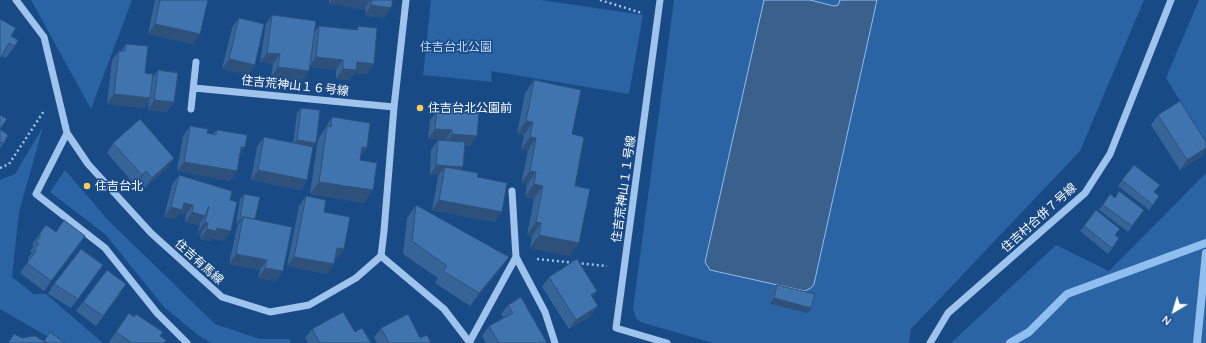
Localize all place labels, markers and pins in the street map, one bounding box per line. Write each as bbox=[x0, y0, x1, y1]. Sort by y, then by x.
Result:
place label: 住吉台北公園前 bbox=[428, 101, 512, 115]
marker: 住吉台北公園前 bbox=[415, 103, 425, 113]
place label: 住吉台北 bbox=[95, 179, 143, 193]
marker: 住吉台北 bbox=[82, 181, 92, 191]

